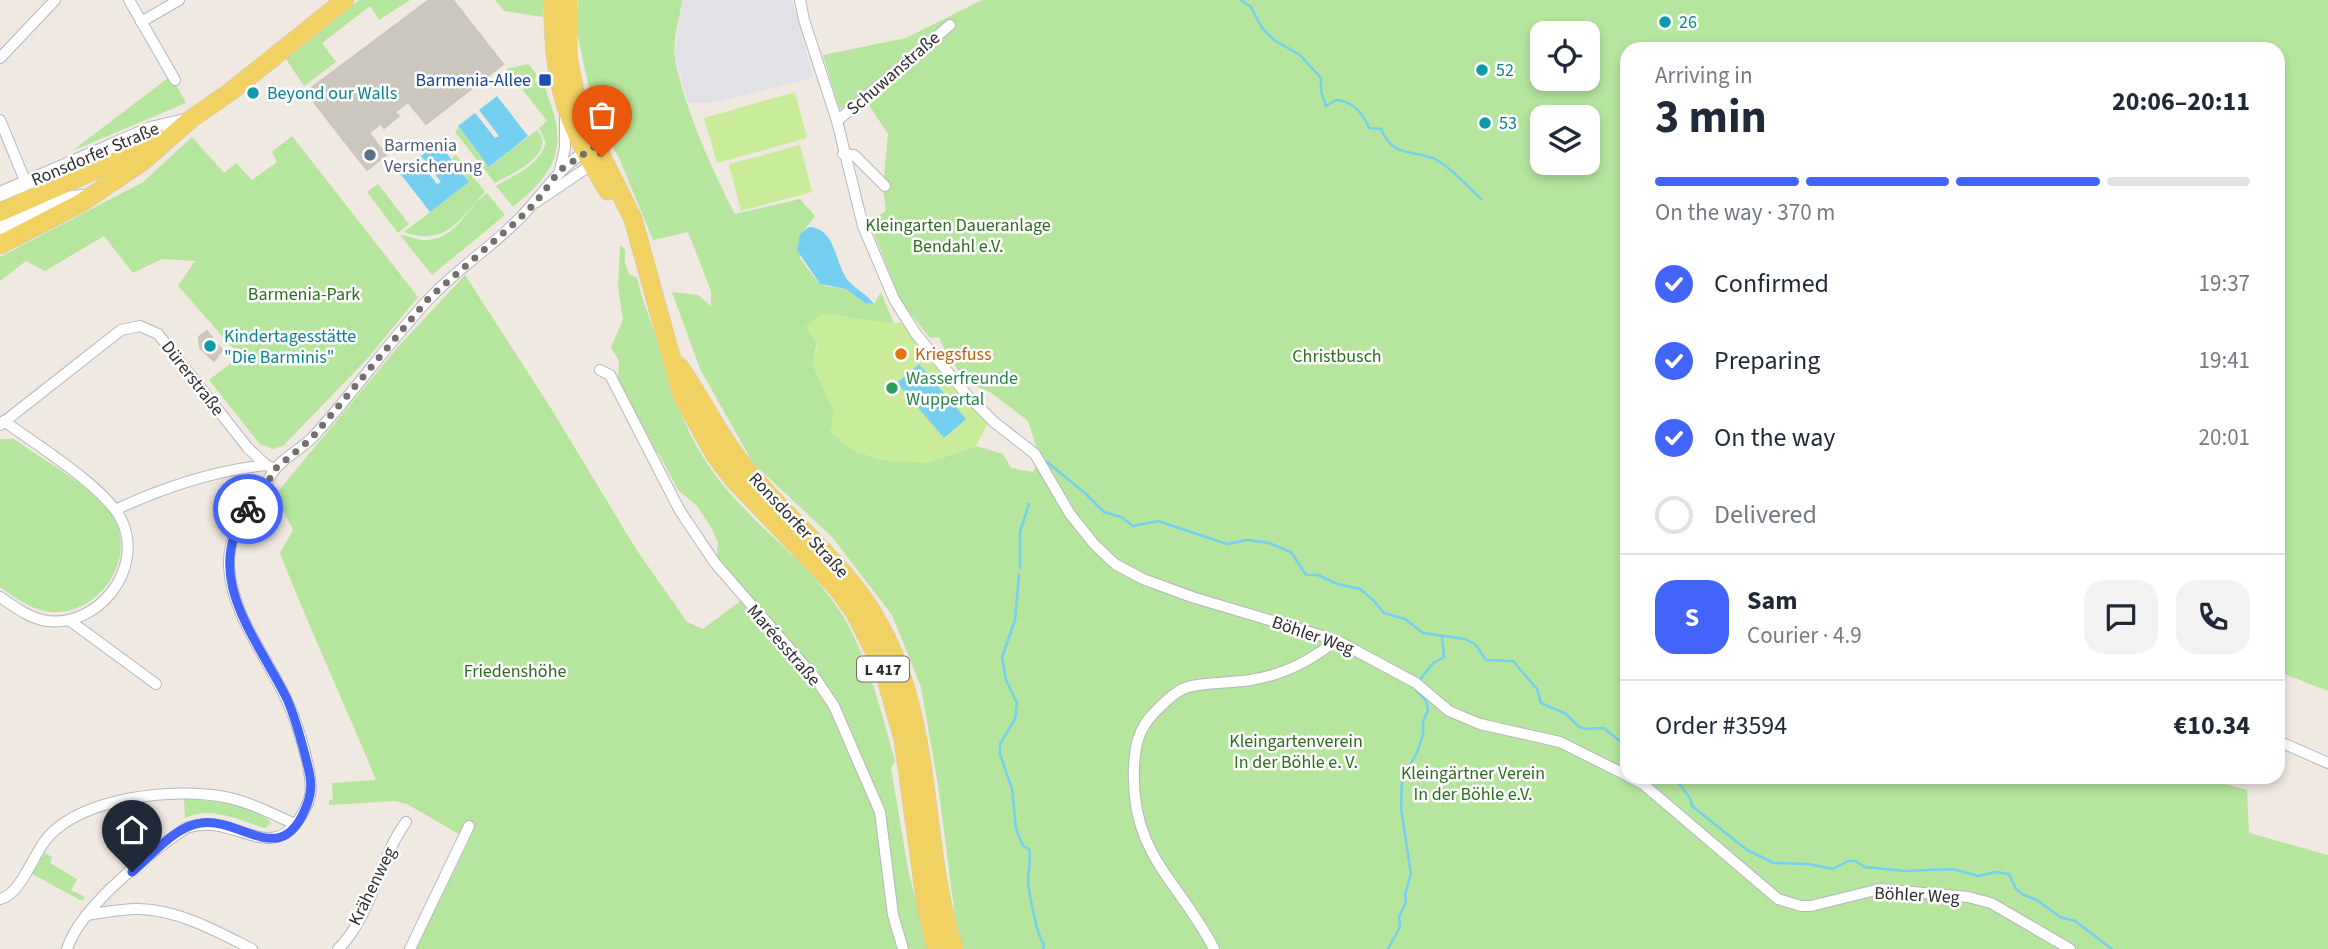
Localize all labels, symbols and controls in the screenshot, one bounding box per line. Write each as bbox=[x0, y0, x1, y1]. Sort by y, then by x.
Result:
place label: 26 bbox=[1679, 10, 1697, 35]
marker: 26 bbox=[1657, 14, 1673, 30]
map controls bbox=[1530, 21, 1600, 175]
button: locate bbox=[1530, 21, 1600, 91]
street label: Schuwanstraße bbox=[841, 26, 946, 121]
place label: 52 bbox=[1496, 58, 1514, 83]
text: Arriving in bbox=[1655, 59, 1753, 92]
marker: 52 bbox=[1474, 62, 1490, 78]
place label: Barmenia-Allee bbox=[415, 68, 531, 93]
marker: Barmenia-Allee bbox=[537, 72, 553, 88]
place label: Beyond our Walls bbox=[267, 81, 397, 106]
text: 20:06–20:11 bbox=[2112, 83, 2250, 120]
marker: Beyond our Walls bbox=[245, 85, 261, 101]
pin bbox=[572, 85, 632, 157]
text: 3 min bbox=[1655, 85, 1767, 150]
icon: bag bbox=[583, 96, 621, 134]
button: layers bbox=[1530, 105, 1600, 175]
place label: 53 bbox=[1499, 111, 1517, 136]
marker: 53 bbox=[1477, 115, 1493, 131]
street label: Ronsdorfer Straße bbox=[27, 116, 163, 193]
place label: Barmenia Versicherung bbox=[384, 133, 482, 179]
marker: Barmenia Versicherung bbox=[362, 147, 378, 163]
text: On the way · 370 m bbox=[1655, 196, 1835, 229]
park label: Kleingarten Daueranlage Bendahl e.V. bbox=[865, 213, 1051, 259]
icon: check bbox=[1655, 265, 1693, 303]
text: Confirmed bbox=[1714, 265, 1829, 302]
text: 19:37 bbox=[2199, 267, 2250, 300]
park label: Barmenia-Park bbox=[248, 282, 360, 307]
place label: Kindertagesstätte "Die Barminis" bbox=[224, 324, 356, 370]
street label: Dürerstraße bbox=[155, 335, 230, 421]
marker: Kindertagesstätte "Die Barminis" bbox=[202, 338, 218, 354]
place label: Kriegsfuss bbox=[915, 342, 992, 367]
icon: check bbox=[1655, 342, 1693, 380]
text: Preparing bbox=[1714, 342, 1820, 379]
park label: Christbusch bbox=[1292, 344, 1382, 369]
text: 19:41 bbox=[2199, 344, 2250, 377]
marker: Kriegsfuss bbox=[893, 346, 909, 362]
place label: Wasserfreunde Wuppertal bbox=[906, 366, 1018, 412]
marker: Wasserfreunde Wuppertal bbox=[884, 380, 900, 396]
icon: check bbox=[1655, 419, 1693, 457]
text: On the way bbox=[1714, 419, 1835, 456]
text: 20:01 bbox=[2199, 421, 2250, 454]
street label: Ronsdorfer Straße bbox=[743, 467, 854, 584]
courier bbox=[213, 474, 283, 544]
icon: bike bbox=[229, 490, 267, 528]
text: Delivered bbox=[1714, 496, 1817, 533]
button: chat bbox=[2084, 580, 2158, 654]
button: phone bbox=[2176, 580, 2250, 654]
text: Sam bbox=[1747, 582, 1797, 619]
street label: Maréesstraße bbox=[741, 599, 826, 692]
text: S bbox=[1685, 599, 1699, 636]
street label: Böhler Weg bbox=[1268, 610, 1357, 661]
text: Courier · 4.9 bbox=[1747, 619, 1862, 652]
road number: L 417 bbox=[857, 656, 909, 682]
park label: Friedenshöhe bbox=[464, 659, 566, 684]
text: Order #3594 bbox=[1655, 707, 1787, 744]
text: €10.34 bbox=[2174, 707, 2250, 744]
park label: Kleingartenverein In der Böhle e. V. bbox=[1229, 729, 1363, 775]
park label: Kleingärtner Verein In der Böhle e.V. bbox=[1401, 761, 1545, 807]
pin bbox=[102, 800, 162, 872]
icon: home bbox=[113, 811, 151, 849]
street label: Krähenweg bbox=[343, 843, 402, 930]
street label: Böhler Weg bbox=[1874, 881, 1960, 910]

